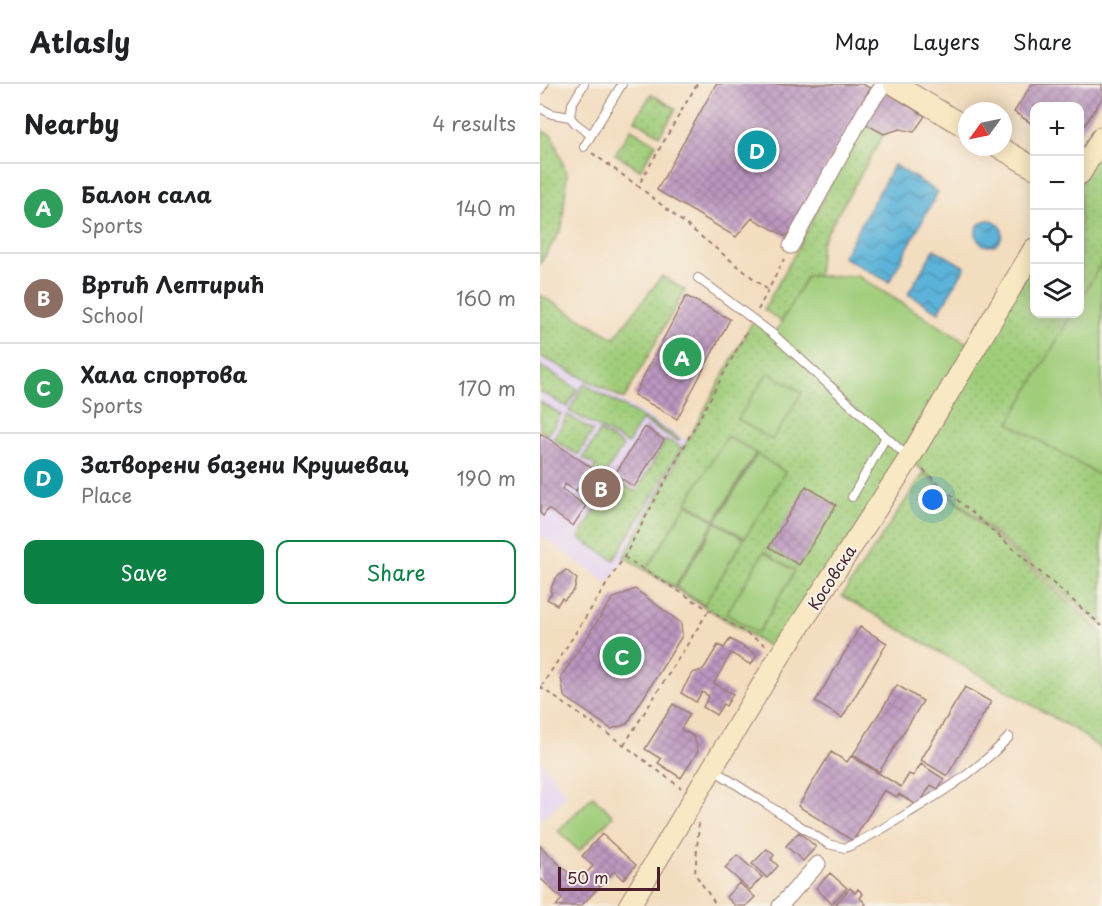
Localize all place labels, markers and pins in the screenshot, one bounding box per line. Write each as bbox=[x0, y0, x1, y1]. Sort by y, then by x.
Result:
pin: D bbox=[738, 128, 776, 172]
pin: A bbox=[662, 334, 702, 380]
pin: B bbox=[582, 466, 620, 510]
pin: C bbox=[602, 634, 641, 678]

